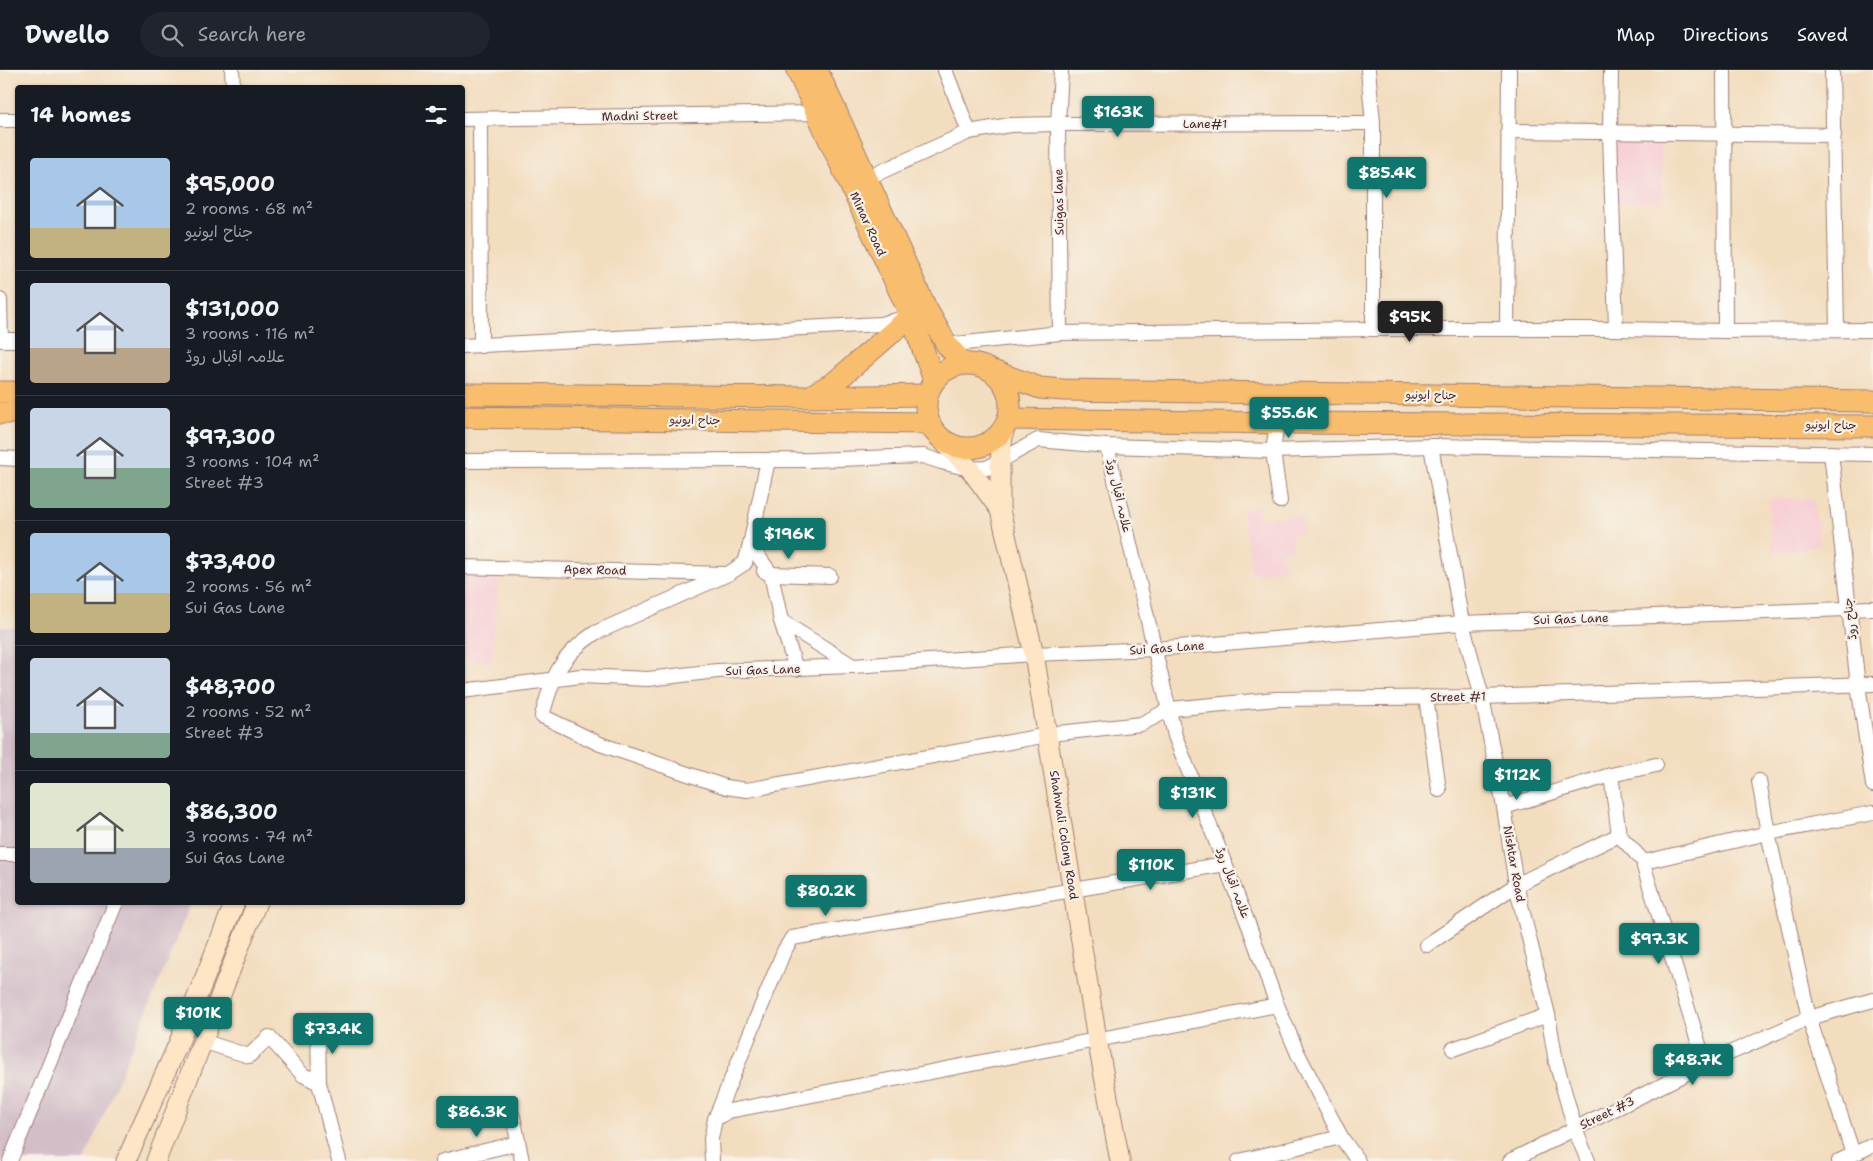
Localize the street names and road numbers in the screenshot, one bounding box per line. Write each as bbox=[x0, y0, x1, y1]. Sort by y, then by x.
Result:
street label: Madni Street bbox=[602, 107, 678, 125]
street label: Lane#1 bbox=[1183, 116, 1227, 132]
street label: Suigas lane bbox=[1050, 168, 1068, 235]
street label: Minar Road bbox=[846, 189, 890, 259]
street label: جناح ایونیو bbox=[1404, 387, 1457, 404]
street label: جناح ایونیو bbox=[668, 412, 721, 429]
street label: جناح ایونیو bbox=[1804, 417, 1857, 434]
street label: علامہ اقبال روڈ bbox=[1103, 457, 1135, 535]
street label: Apex Road bbox=[563, 561, 627, 579]
street label: جناح روڈ bbox=[1839, 597, 1862, 641]
street label: Sui Gas Lane bbox=[1533, 610, 1609, 628]
street label: Sui Gas Lane bbox=[1129, 637, 1205, 659]
street label: Sui Gas Lane bbox=[725, 661, 801, 679]
street label: Street #1 bbox=[1430, 689, 1486, 705]
street label: Shahwali Colony Road bbox=[1046, 769, 1082, 901]
street label: Nishtar Road bbox=[1499, 824, 1529, 904]
street label: علامہ اقبال روڈ bbox=[1212, 845, 1254, 921]
street label: Street #3 bbox=[1577, 1093, 1637, 1133]

